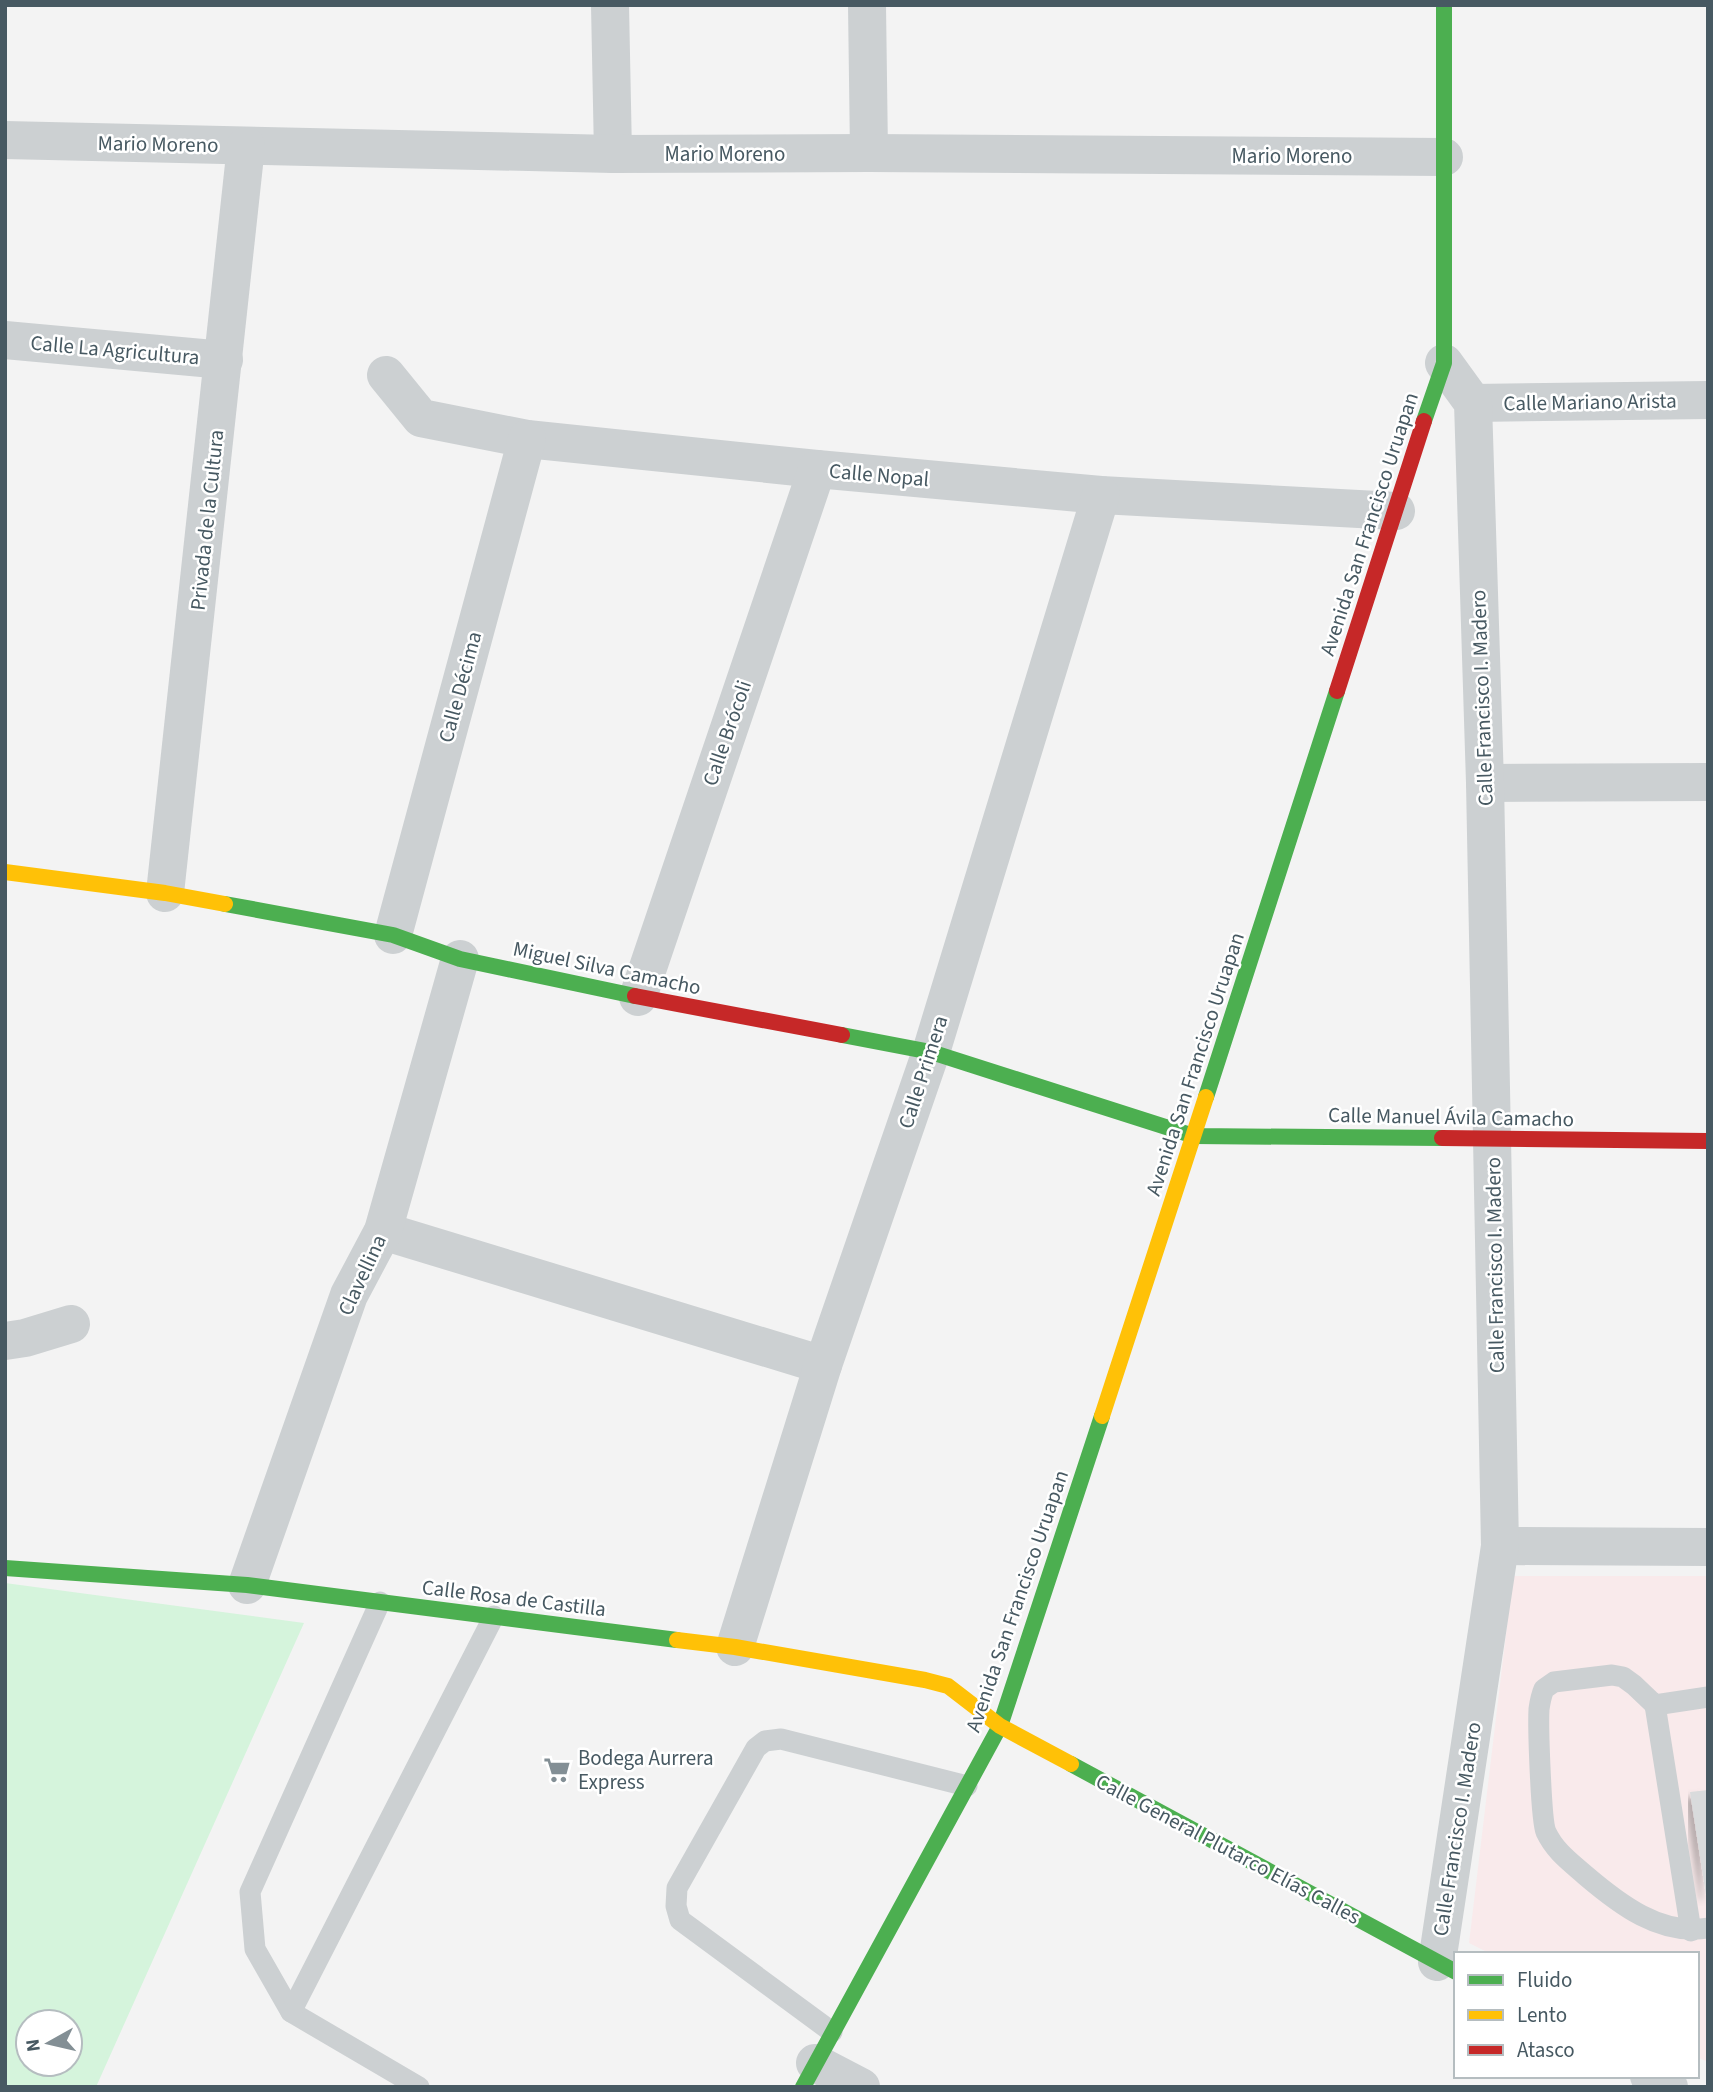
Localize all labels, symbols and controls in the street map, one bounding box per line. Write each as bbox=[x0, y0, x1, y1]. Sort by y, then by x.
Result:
street label: Mario Moreno bbox=[97, 128, 219, 160]
street label: Mario Moreno bbox=[665, 139, 785, 169]
street label: Mario Moreno bbox=[1232, 141, 1352, 171]
street label: Calle La Agricultura bbox=[29, 328, 201, 372]
street label: Calle Mariano Arista bbox=[1503, 385, 1677, 419]
street label: Avenida San Francisco Uruapan bbox=[1312, 388, 1426, 660]
street label: Privada de la Cultura bbox=[183, 428, 231, 612]
street label: Calle Nopal bbox=[828, 456, 930, 494]
street label: Calle Francisco I. Madero bbox=[1463, 589, 1501, 807]
street label: Calle Décima bbox=[431, 628, 489, 746]
street label: Calle Brócoli bbox=[695, 676, 759, 790]
street label: Avenida San Francisco Uruapan bbox=[1138, 928, 1252, 1200]
street label: Miguel Silva Camacho bbox=[510, 933, 704, 1003]
street label: Calle Primera bbox=[891, 1012, 955, 1132]
street label: Calle Manuel Ávila Camacho bbox=[1328, 1100, 1574, 1134]
street label: Calle Francisco I. Madero bbox=[1478, 1157, 1512, 1373]
street label: Clavellina bbox=[330, 1230, 394, 1320]
street label: Avenida San Francisco Uruapan bbox=[958, 1466, 1076, 1736]
street label: Calle Rosa de Castilla bbox=[420, 1572, 608, 1624]
street label: Calle Francisco I. Madero bbox=[1425, 1720, 1489, 1938]
place label: Bodega Aurrera Express bbox=[578, 1743, 713, 1797]
supermarket icon: Bodega Aurrera Express bbox=[542, 1755, 572, 1785]
street label: Calle General Plutarco Elías Calles bbox=[1091, 1766, 1366, 1932]
legend bbox=[1454, 1952, 1699, 2078]
text: Fluido bbox=[1517, 1965, 1572, 1995]
text: Lento bbox=[1517, 2000, 1567, 2030]
north arrow bbox=[14, 2008, 84, 2078]
text: Atasco bbox=[1517, 2035, 1575, 2065]
text: N bbox=[19, 2037, 48, 2053]

